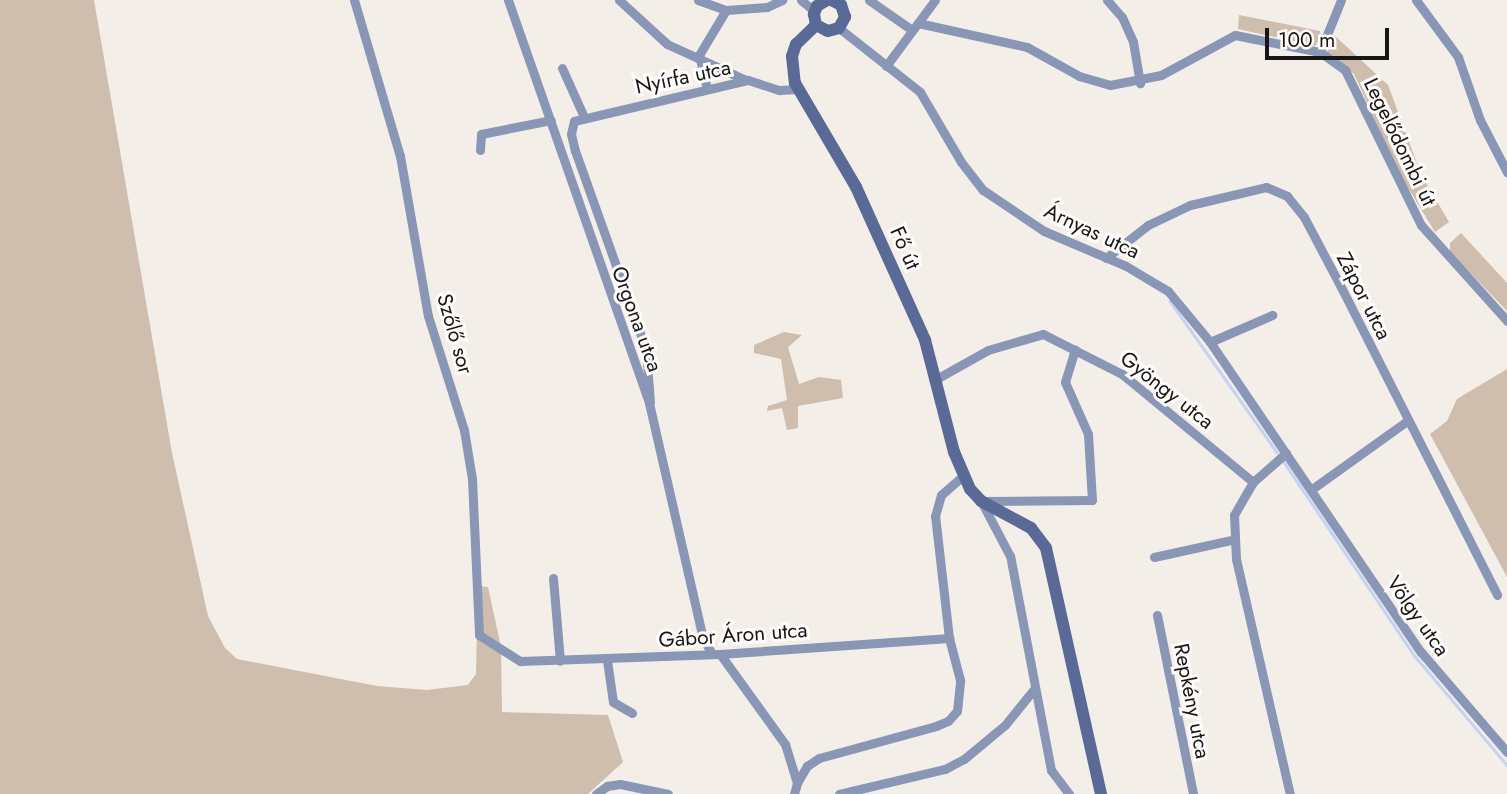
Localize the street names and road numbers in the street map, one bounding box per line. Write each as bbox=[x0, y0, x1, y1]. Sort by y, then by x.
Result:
street label: Nyírfa utca bbox=[633, 55, 733, 99]
street label: Legelődombi út bbox=[1358, 74, 1442, 210]
street label: Árnyas utca bbox=[1040, 198, 1144, 264]
street label: Fő út bbox=[884, 223, 926, 273]
street label: Zápor utca bbox=[1331, 248, 1397, 344]
street label: Orgona utca bbox=[606, 263, 668, 375]
street label: Szőlő sor bbox=[432, 291, 478, 377]
street label: Gyöngy utca bbox=[1115, 346, 1219, 434]
street label: Völgy utca bbox=[1381, 571, 1455, 661]
street label: Gábor Áron utca bbox=[658, 617, 808, 653]
street label: Repkény utca bbox=[1168, 641, 1216, 761]

